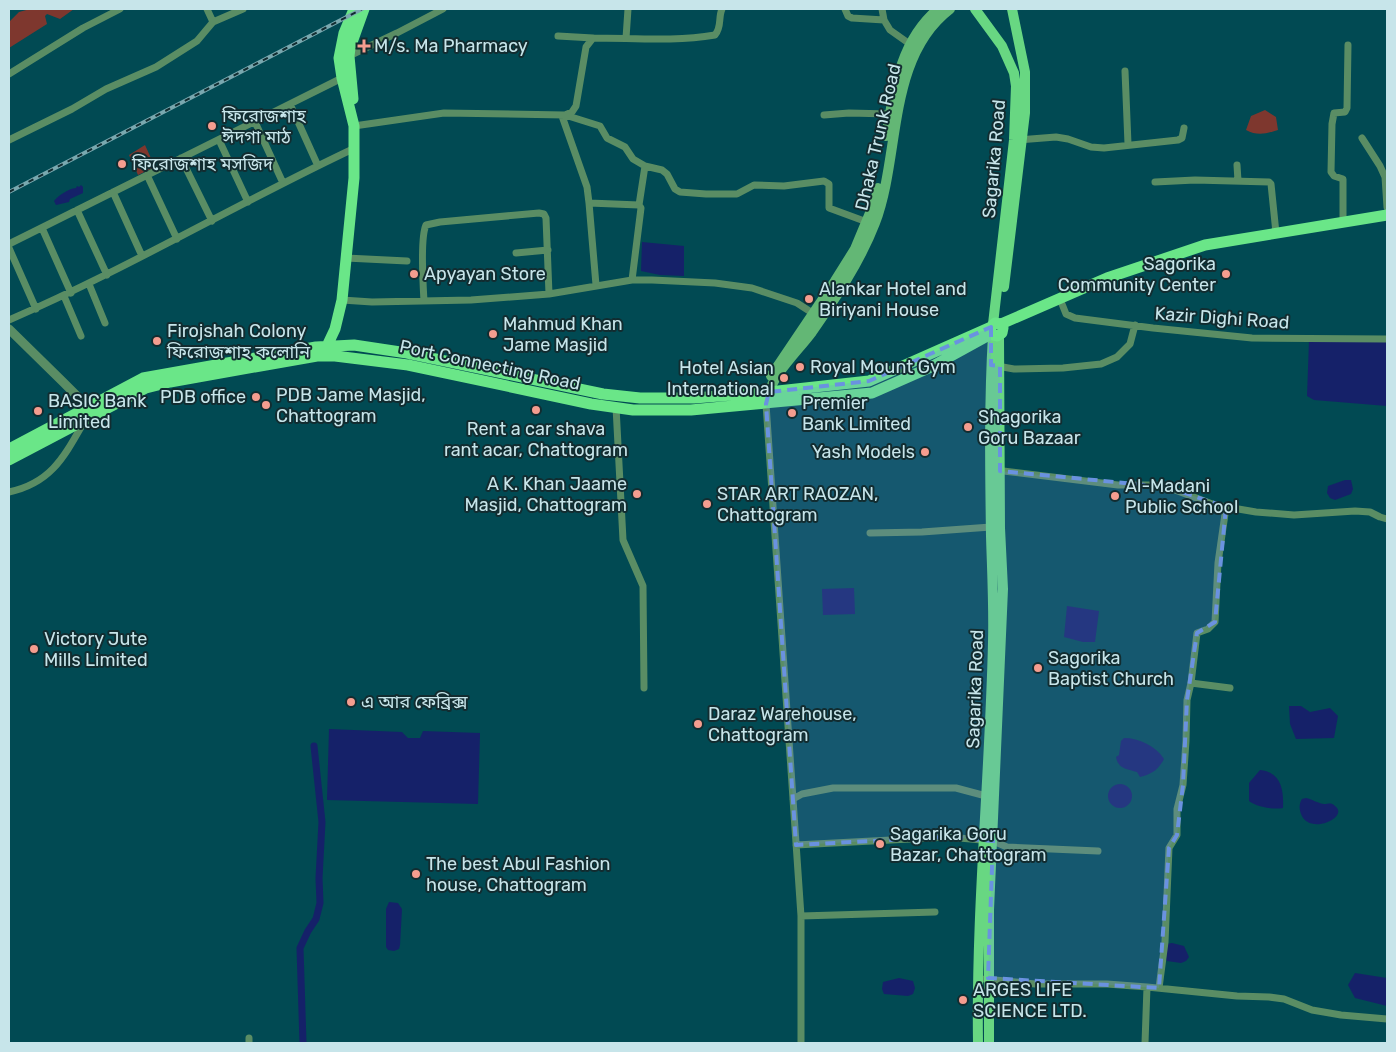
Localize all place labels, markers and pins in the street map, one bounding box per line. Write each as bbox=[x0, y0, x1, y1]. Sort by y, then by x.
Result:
place label: M/s. Ma Pharmacy bbox=[374, 35, 528, 57]
marker: M/s. Ma Pharmacy bbox=[358, 40, 370, 52]
place label: ফিরোজশাহ ঈদগা মাঠ bbox=[221, 105, 306, 148]
marker: ফিরোজশাহ ঈদগা মাঠ bbox=[206, 120, 218, 132]
place label: ফিরোজশাহ মসজিদ bbox=[131, 153, 274, 175]
marker: ফিরোজশাহ মসজিদ bbox=[116, 158, 128, 170]
place label: Sagorika Community Center bbox=[1058, 253, 1216, 296]
place label: Apyayan Store bbox=[424, 263, 546, 285]
marker: Apyayan Store bbox=[408, 268, 420, 280]
marker: Sagorika Community Center bbox=[1220, 268, 1232, 280]
place label: Alankar Hotel and Biriyani House bbox=[819, 278, 967, 321]
marker: Alankar Hotel and Biriyani House bbox=[803, 293, 815, 305]
place label: Mahmud Khan Jame Masjid bbox=[503, 313, 623, 356]
place label: Firojshah Colony ফিরোজশাহ কলোনি bbox=[166, 320, 311, 363]
marker: Mahmud Khan Jame Masjid bbox=[487, 328, 499, 340]
marker: Firojshah Colony ফিরোজশাহ কলোনি bbox=[151, 335, 163, 347]
place label: Royal Mount Gym bbox=[810, 356, 956, 378]
place label: Hotel Asian International bbox=[667, 357, 774, 400]
marker: Royal Mount Gym bbox=[794, 361, 806, 373]
marker: Hotel Asian International bbox=[778, 372, 790, 384]
place label: PDB Jame Masjid, Chattogram bbox=[276, 384, 426, 427]
place label: PDB office bbox=[160, 386, 246, 408]
place label: BASIC Bank Limited bbox=[48, 390, 147, 433]
marker: PDB office bbox=[250, 391, 262, 403]
place label: Premier Bank Limited bbox=[802, 392, 911, 435]
marker: PDB Jame Masjid, Chattogram bbox=[260, 399, 272, 411]
marker: Rent a car shava rant acar, Chattogram bbox=[530, 404, 542, 416]
marker: BASIC Bank Limited bbox=[32, 405, 44, 417]
place label: Shagorika Goru Bazaar bbox=[978, 406, 1081, 449]
marker: Premier Bank Limited bbox=[786, 407, 798, 419]
place label: Rent a car shava rant acar, Chattogram bbox=[444, 418, 628, 461]
marker: Shagorika Goru Bazaar bbox=[962, 421, 974, 433]
place label: Yash Models bbox=[812, 441, 915, 463]
marker: Yash Models bbox=[919, 446, 931, 458]
place label: A K. Khan Jaame Masjid, Chattogram bbox=[464, 473, 627, 516]
place label: Al-Madani Public School bbox=[1125, 475, 1238, 518]
place label: STAR ART RAOZAN, Chattogram bbox=[717, 483, 878, 526]
marker: A K. Khan Jaame Masjid, Chattogram bbox=[631, 488, 643, 500]
marker: Al-Madani Public School bbox=[1109, 490, 1121, 502]
marker: STAR ART RAOZAN, Chattogram bbox=[701, 498, 713, 510]
place label: Victory Jute Mills Limited bbox=[44, 628, 148, 671]
marker: Victory Jute Mills Limited bbox=[28, 643, 40, 655]
place label: Sagorika Baptist Church bbox=[1048, 647, 1174, 690]
marker: Sagorika Baptist Church bbox=[1032, 662, 1044, 674]
place label: এ আর ফেব্রিক্স bbox=[361, 691, 468, 713]
marker: এ আর ফেব্রিক্স bbox=[345, 696, 357, 708]
place label: Daraz Warehouse, Chattogram bbox=[708, 703, 857, 746]
marker: Daraz Warehouse, Chattogram bbox=[692, 718, 704, 730]
place label: Sagarika Goru Bazar, Chattogram bbox=[890, 823, 1046, 866]
marker: Sagarika Goru Bazar, Chattogram bbox=[874, 838, 886, 850]
place label: The best Abul Fashion house, Chattogram bbox=[426, 853, 611, 896]
marker: The best Abul Fashion house, Chattogram bbox=[410, 868, 422, 880]
place label: ARGES LIFE SCIENCE LTD. bbox=[973, 979, 1087, 1022]
marker: ARGES LIFE SCIENCE LTD. bbox=[957, 994, 969, 1006]

